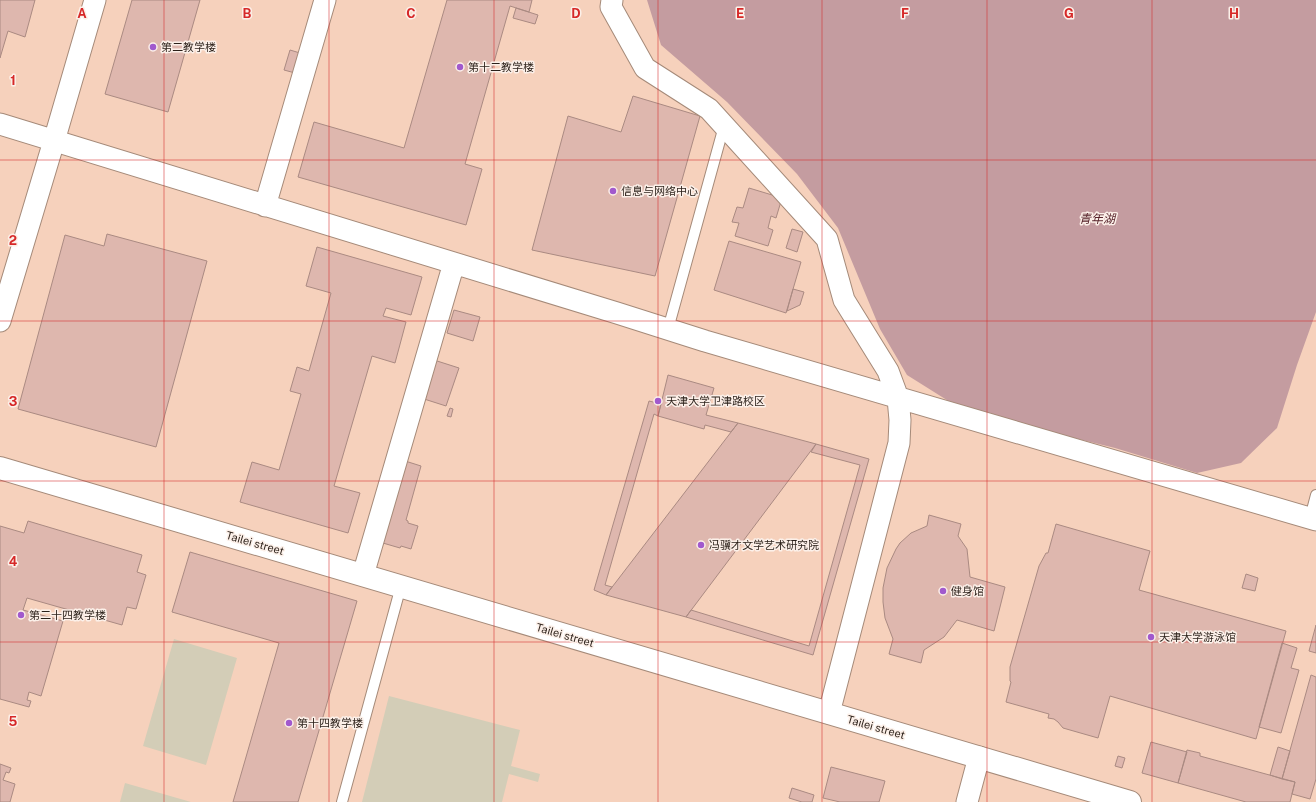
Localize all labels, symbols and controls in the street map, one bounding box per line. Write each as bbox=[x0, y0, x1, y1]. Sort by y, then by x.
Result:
text: A bbox=[77, 6, 87, 21]
text: B bbox=[243, 6, 252, 21]
text: C bbox=[406, 6, 416, 21]
text: D bbox=[571, 6, 581, 21]
text: E bbox=[736, 6, 744, 21]
text: F bbox=[901, 6, 909, 21]
text: G bbox=[1064, 6, 1074, 21]
text: H bbox=[1229, 6, 1239, 21]
place label: 第二教学楼 bbox=[161, 41, 216, 53]
marker: 第二教学楼 bbox=[148, 42, 158, 52]
place label: 第十二教学楼 bbox=[468, 61, 534, 73]
marker: 第十二教学楼 bbox=[455, 62, 465, 72]
text: 1 bbox=[10, 73, 16, 88]
place label: 信息与网络中心 bbox=[621, 185, 698, 197]
marker: 信息与网络中心 bbox=[608, 186, 618, 196]
water label: 青年湖 bbox=[1079, 212, 1117, 226]
text: 2 bbox=[9, 233, 17, 248]
text: 3 bbox=[9, 394, 18, 409]
place label: 天津大学卫津路校区 bbox=[666, 395, 765, 407]
marker: 天津大学卫津路校区 bbox=[653, 396, 663, 406]
street label: Tailei street bbox=[225, 529, 285, 557]
place label: 冯骥才文学艺术研究院 bbox=[709, 539, 819, 551]
marker: 冯骥才文学艺术研究院 bbox=[696, 540, 706, 550]
text: 4 bbox=[9, 554, 18, 569]
place label: 健身馆 bbox=[951, 585, 984, 597]
marker: 健身馆 bbox=[938, 586, 948, 596]
place label: 第二十四教学楼 bbox=[29, 609, 106, 621]
marker: 第二十四教学楼 bbox=[16, 610, 26, 620]
street label: Tailei street bbox=[535, 621, 595, 649]
place label: 天津大学游泳馆 bbox=[1159, 631, 1236, 643]
marker: 天津大学游泳馆 bbox=[1146, 632, 1156, 642]
street label: Tailei street bbox=[846, 713, 906, 741]
text: 5 bbox=[9, 714, 18, 729]
place label: 第十四教学楼 bbox=[297, 717, 363, 729]
marker: 第十四教学楼 bbox=[284, 718, 294, 728]

